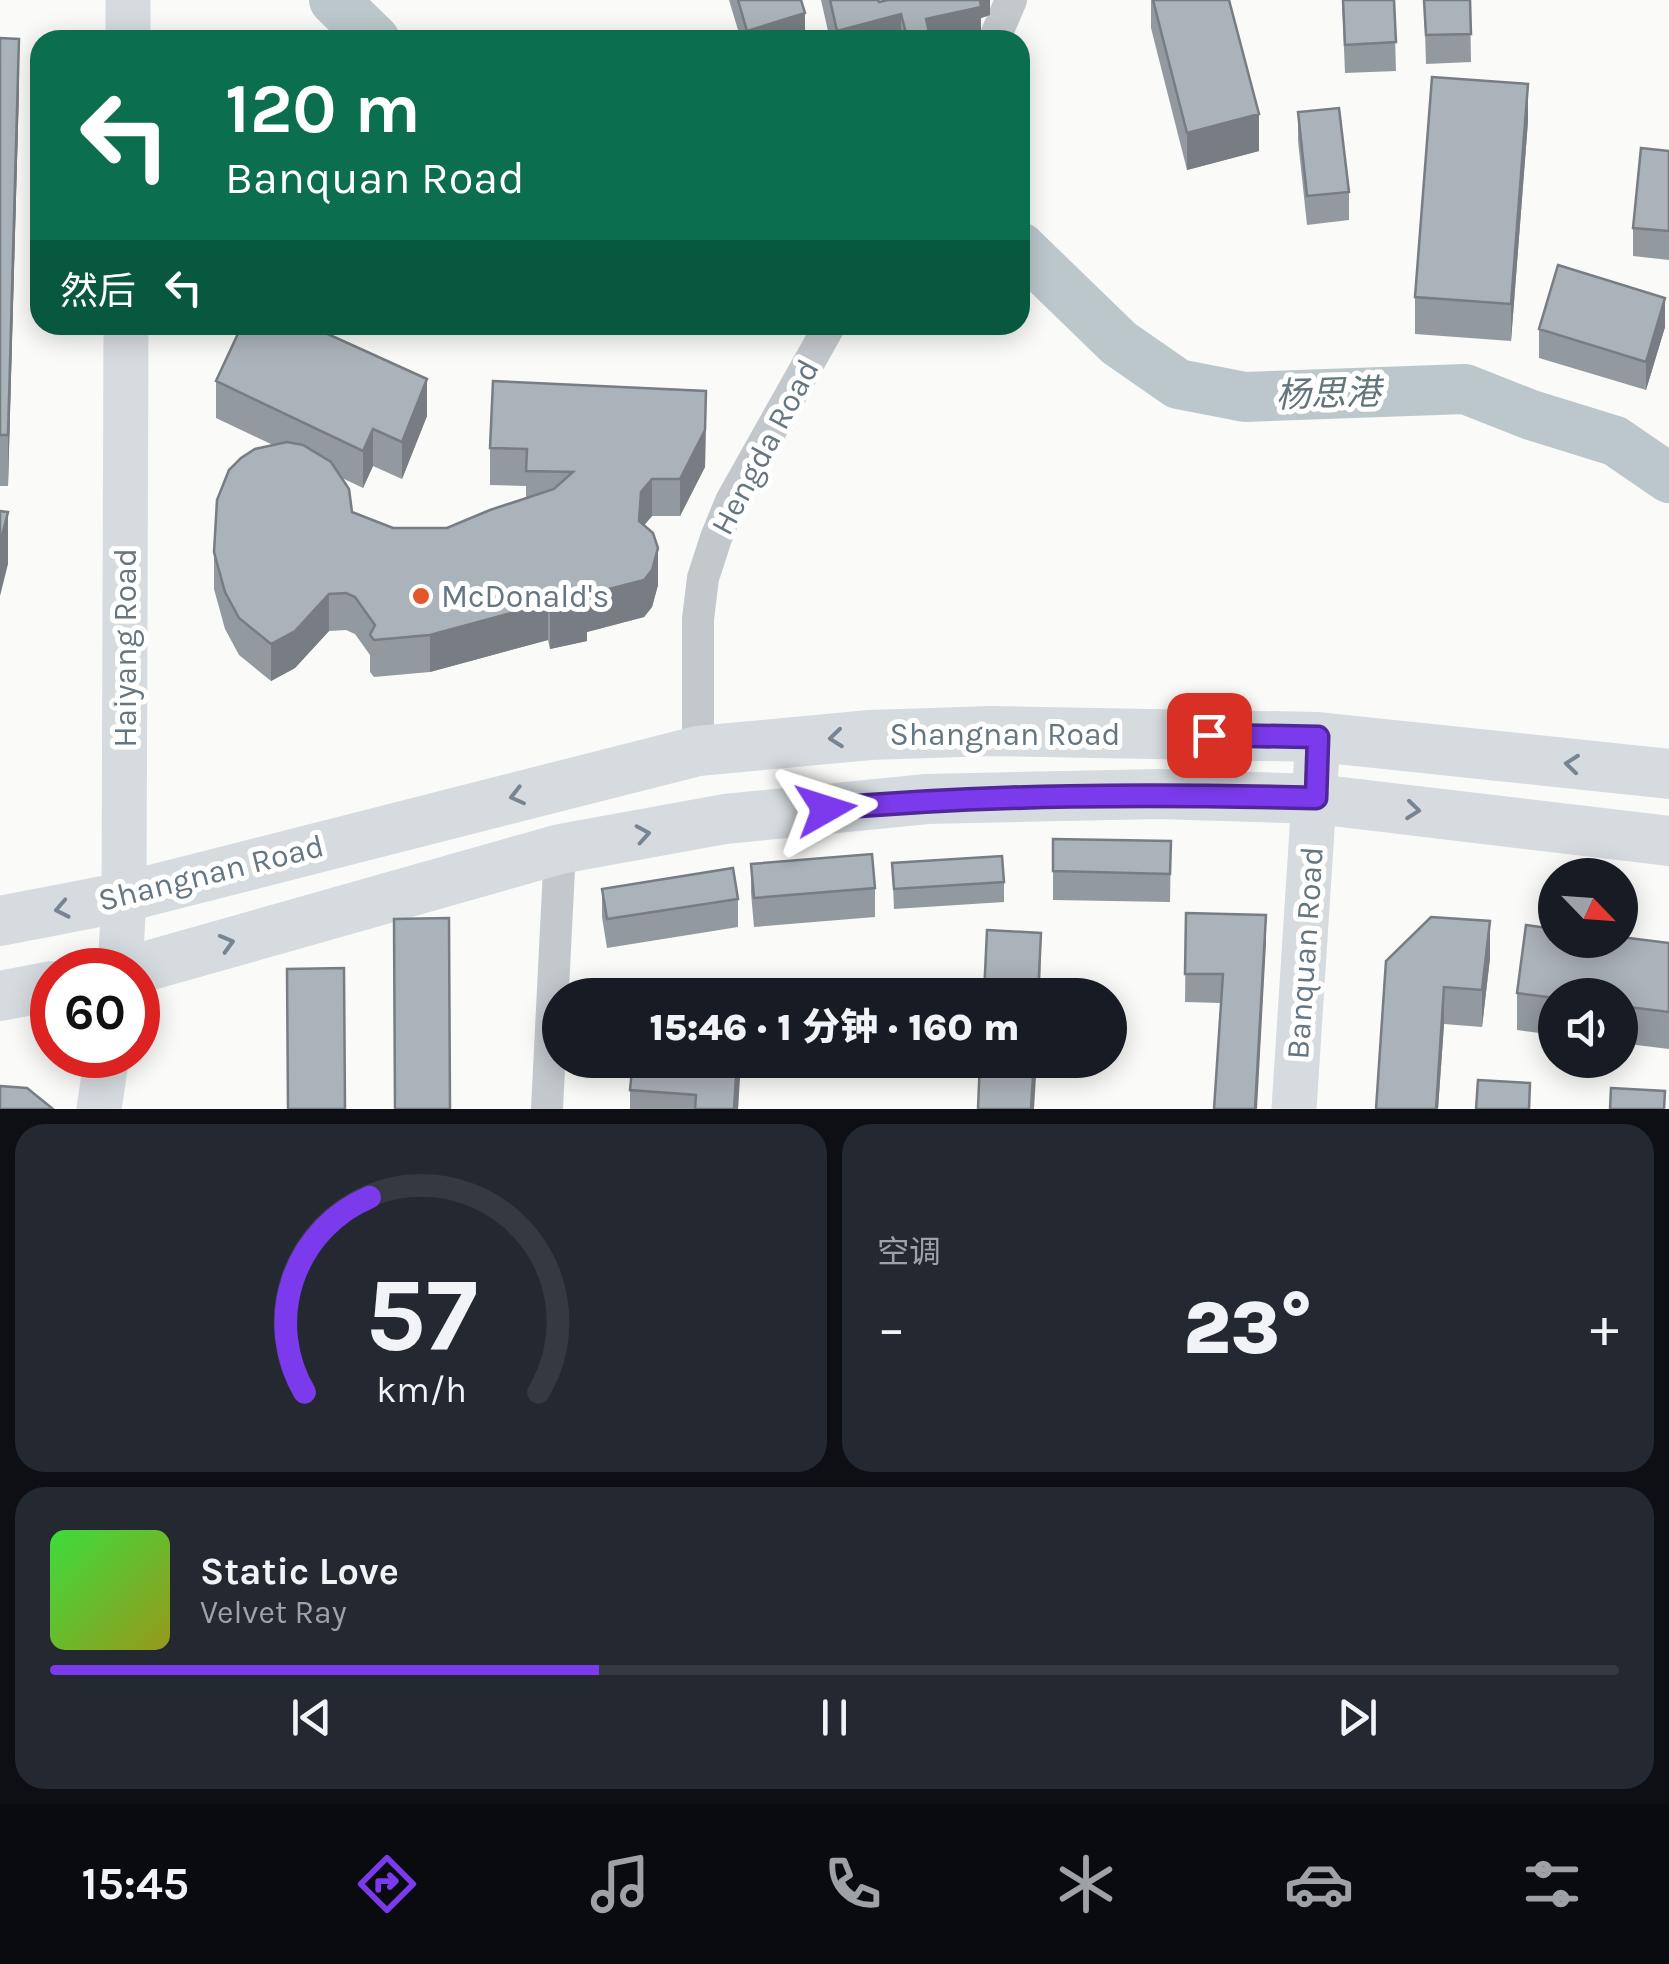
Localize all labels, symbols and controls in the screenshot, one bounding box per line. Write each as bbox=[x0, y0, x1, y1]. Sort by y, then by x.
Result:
text: 120 m bbox=[225, 68, 421, 150]
icon: left bbox=[60, 70, 190, 200]
text: Banquan Road bbox=[225, 152, 525, 204]
icon: left bbox=[156, 260, 211, 315]
text: 然后 bbox=[60, 269, 136, 314]
street label: Hengda Road bbox=[703, 353, 827, 541]
water label: 杨思港 bbox=[1275, 372, 1386, 416]
street label: Haiyang Road bbox=[107, 548, 144, 748]
place label: McDonald's bbox=[441, 578, 609, 615]
marker: McDonald's bbox=[410, 585, 432, 607]
pin bbox=[1167, 693, 1252, 778]
icon: arrive bbox=[1182, 708, 1237, 763]
street label: Shangnan Road bbox=[889, 716, 1121, 753]
one-way arrow bbox=[828, 727, 844, 748]
one-way arrow bbox=[1564, 754, 1580, 775]
position arrow bbox=[774, 757, 878, 861]
one-way arrow bbox=[509, 784, 526, 805]
one-way arrow bbox=[1405, 799, 1421, 820]
one-way arrow bbox=[634, 824, 651, 845]
street label: Shangnan Road bbox=[94, 827, 328, 919]
street label: Banquan Road bbox=[1279, 845, 1331, 1061]
north arrow bbox=[1538, 858, 1638, 958]
map controls bbox=[1538, 858, 1638, 1078]
one-way arrow bbox=[54, 897, 71, 918]
one-way arrow bbox=[218, 934, 235, 955]
speed limit sign: 60 bbox=[30, 948, 160, 1078]
button: sound bbox=[1538, 978, 1638, 1078]
text: 15:46 · 1 分钟 · 160 m bbox=[649, 1005, 1020, 1050]
text: 空调 bbox=[877, 1234, 941, 1271]
text: 57 bbox=[365, 1255, 477, 1376]
text: 23° bbox=[1183, 1284, 1313, 1372]
text: − bbox=[877, 1296, 906, 1360]
text: + bbox=[1590, 1296, 1619, 1360]
text: km/h bbox=[376, 1369, 466, 1411]
text: Static Love bbox=[200, 1549, 399, 1594]
text: Velvet Ray bbox=[200, 1594, 347, 1631]
icon: previous bbox=[284, 1690, 339, 1745]
icon: pause bbox=[807, 1690, 862, 1745]
icon: next bbox=[1330, 1690, 1385, 1745]
icon: directions bbox=[352, 1849, 422, 1919]
icon: music bbox=[585, 1849, 655, 1919]
icon: phone bbox=[818, 1849, 888, 1919]
icon: climate bbox=[1051, 1849, 1121, 1919]
icon: car bbox=[1284, 1849, 1354, 1919]
icon: filters bbox=[1517, 1849, 1587, 1919]
text: 15:45 bbox=[82, 1858, 189, 1910]

